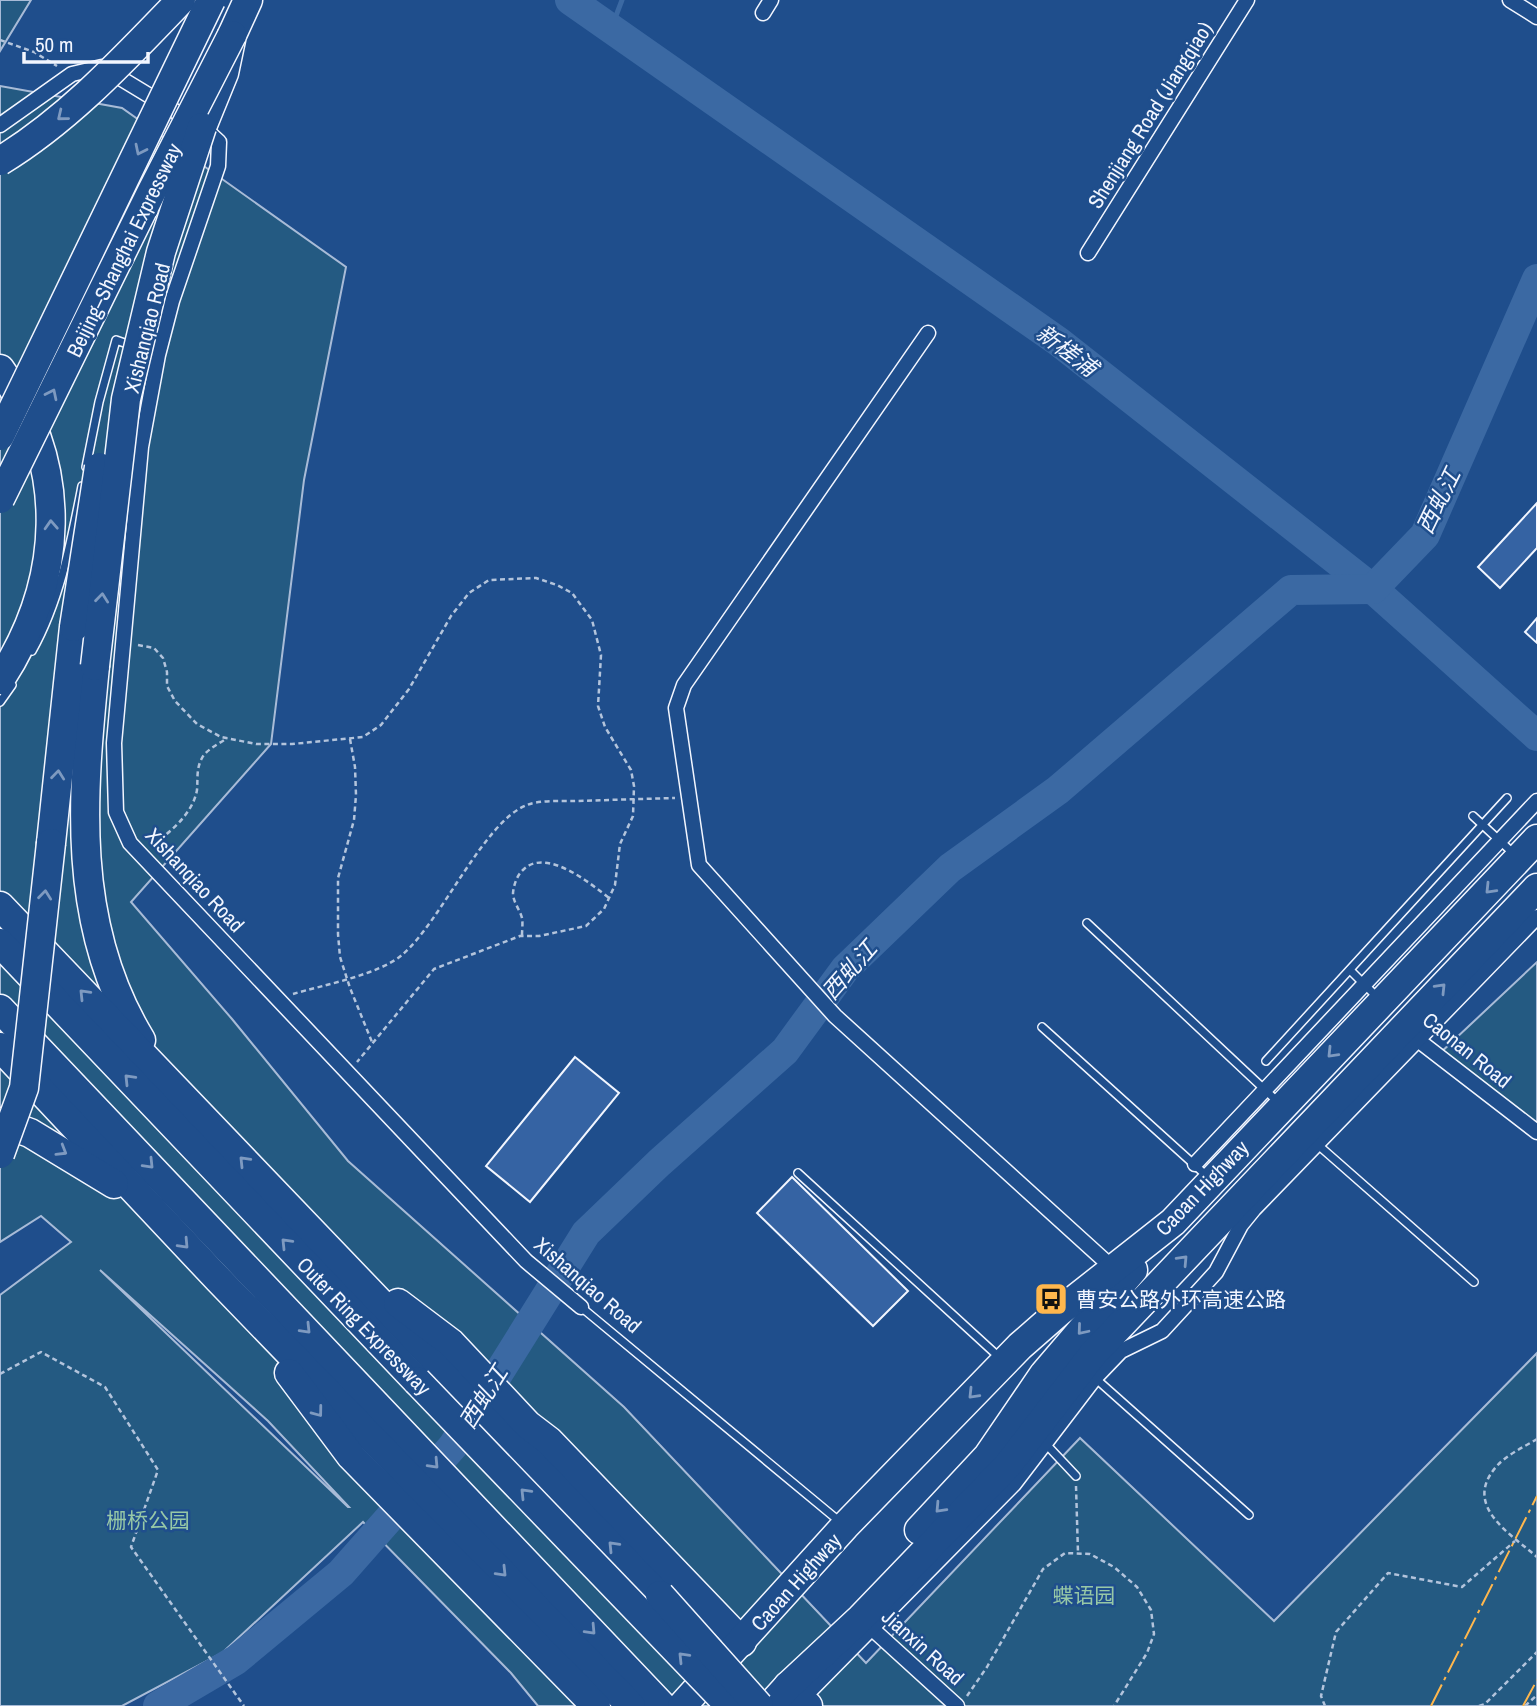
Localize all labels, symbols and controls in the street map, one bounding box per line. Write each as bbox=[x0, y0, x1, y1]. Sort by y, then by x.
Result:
street label: Shenjiang Road (Jiangqiao) bbox=[1081, 16, 1219, 214]
scale bar bbox=[24, 21, 149, 65]
text: 50 m bbox=[35, 30, 73, 59]
one-way arrow bbox=[57, 108, 70, 120]
street label: Beijing–Shanghai Expressway bbox=[60, 138, 189, 362]
one-way arrow bbox=[134, 143, 148, 155]
street label: Xishanqiao Road bbox=[117, 260, 177, 396]
water label: 新槎浦 bbox=[1030, 317, 1107, 386]
one-way arrow bbox=[44, 389, 58, 401]
water label: 西虬江 bbox=[1409, 461, 1468, 539]
one-way arrow bbox=[43, 519, 58, 530]
one-way arrow bbox=[94, 592, 109, 603]
one-way arrow bbox=[50, 769, 65, 780]
street label: Xishanqiao Road bbox=[139, 821, 251, 939]
one-way arrow bbox=[1485, 880, 1498, 893]
one-way arrow bbox=[37, 889, 52, 900]
water label: 西虬江 bbox=[815, 932, 885, 1006]
one-way arrow bbox=[1432, 983, 1445, 996]
one-way arrow bbox=[79, 989, 92, 1002]
street label: Caonan Road bbox=[1417, 1005, 1517, 1095]
one-way arrow bbox=[1328, 1045, 1341, 1058]
one-way arrow bbox=[124, 1074, 137, 1087]
street label: Caoan Highway bbox=[1149, 1134, 1255, 1242]
one-way arrow bbox=[54, 1142, 67, 1155]
one-way arrow bbox=[140, 1156, 153, 1169]
one-way arrow bbox=[239, 1157, 252, 1170]
street label: Xishanqiao Road bbox=[528, 1230, 648, 1340]
one-way arrow bbox=[176, 1236, 189, 1249]
one-way arrow bbox=[281, 1238, 294, 1251]
street label: Outer Ring Expressway bbox=[290, 1251, 438, 1402]
one-way arrow bbox=[1175, 1255, 1187, 1268]
bus stop icon: 曹安公路外环高速公路 bbox=[1032, 1280, 1070, 1318]
place label: 曹安公路外环高速公路 bbox=[1076, 1285, 1286, 1314]
one-way arrow bbox=[297, 1321, 310, 1334]
one-way arrow bbox=[1078, 1322, 1090, 1335]
water label: 西虬江 bbox=[452, 1357, 516, 1434]
one-way arrow bbox=[968, 1386, 981, 1399]
one-way arrow bbox=[309, 1404, 322, 1417]
one-way arrow bbox=[426, 1456, 439, 1469]
one-way arrow bbox=[521, 1488, 534, 1501]
one-way arrow bbox=[936, 1500, 948, 1513]
park label: 栅桥公园 bbox=[106, 1506, 190, 1535]
street label: Caoan Highway bbox=[744, 1526, 848, 1637]
one-way arrow bbox=[609, 1541, 622, 1554]
one-way arrow bbox=[494, 1564, 507, 1577]
park label: 蝶语园 bbox=[1053, 1581, 1116, 1610]
street label: Jianxin Road bbox=[876, 1602, 970, 1692]
one-way arrow bbox=[582, 1622, 595, 1635]
one-way arrow bbox=[679, 1652, 692, 1665]

